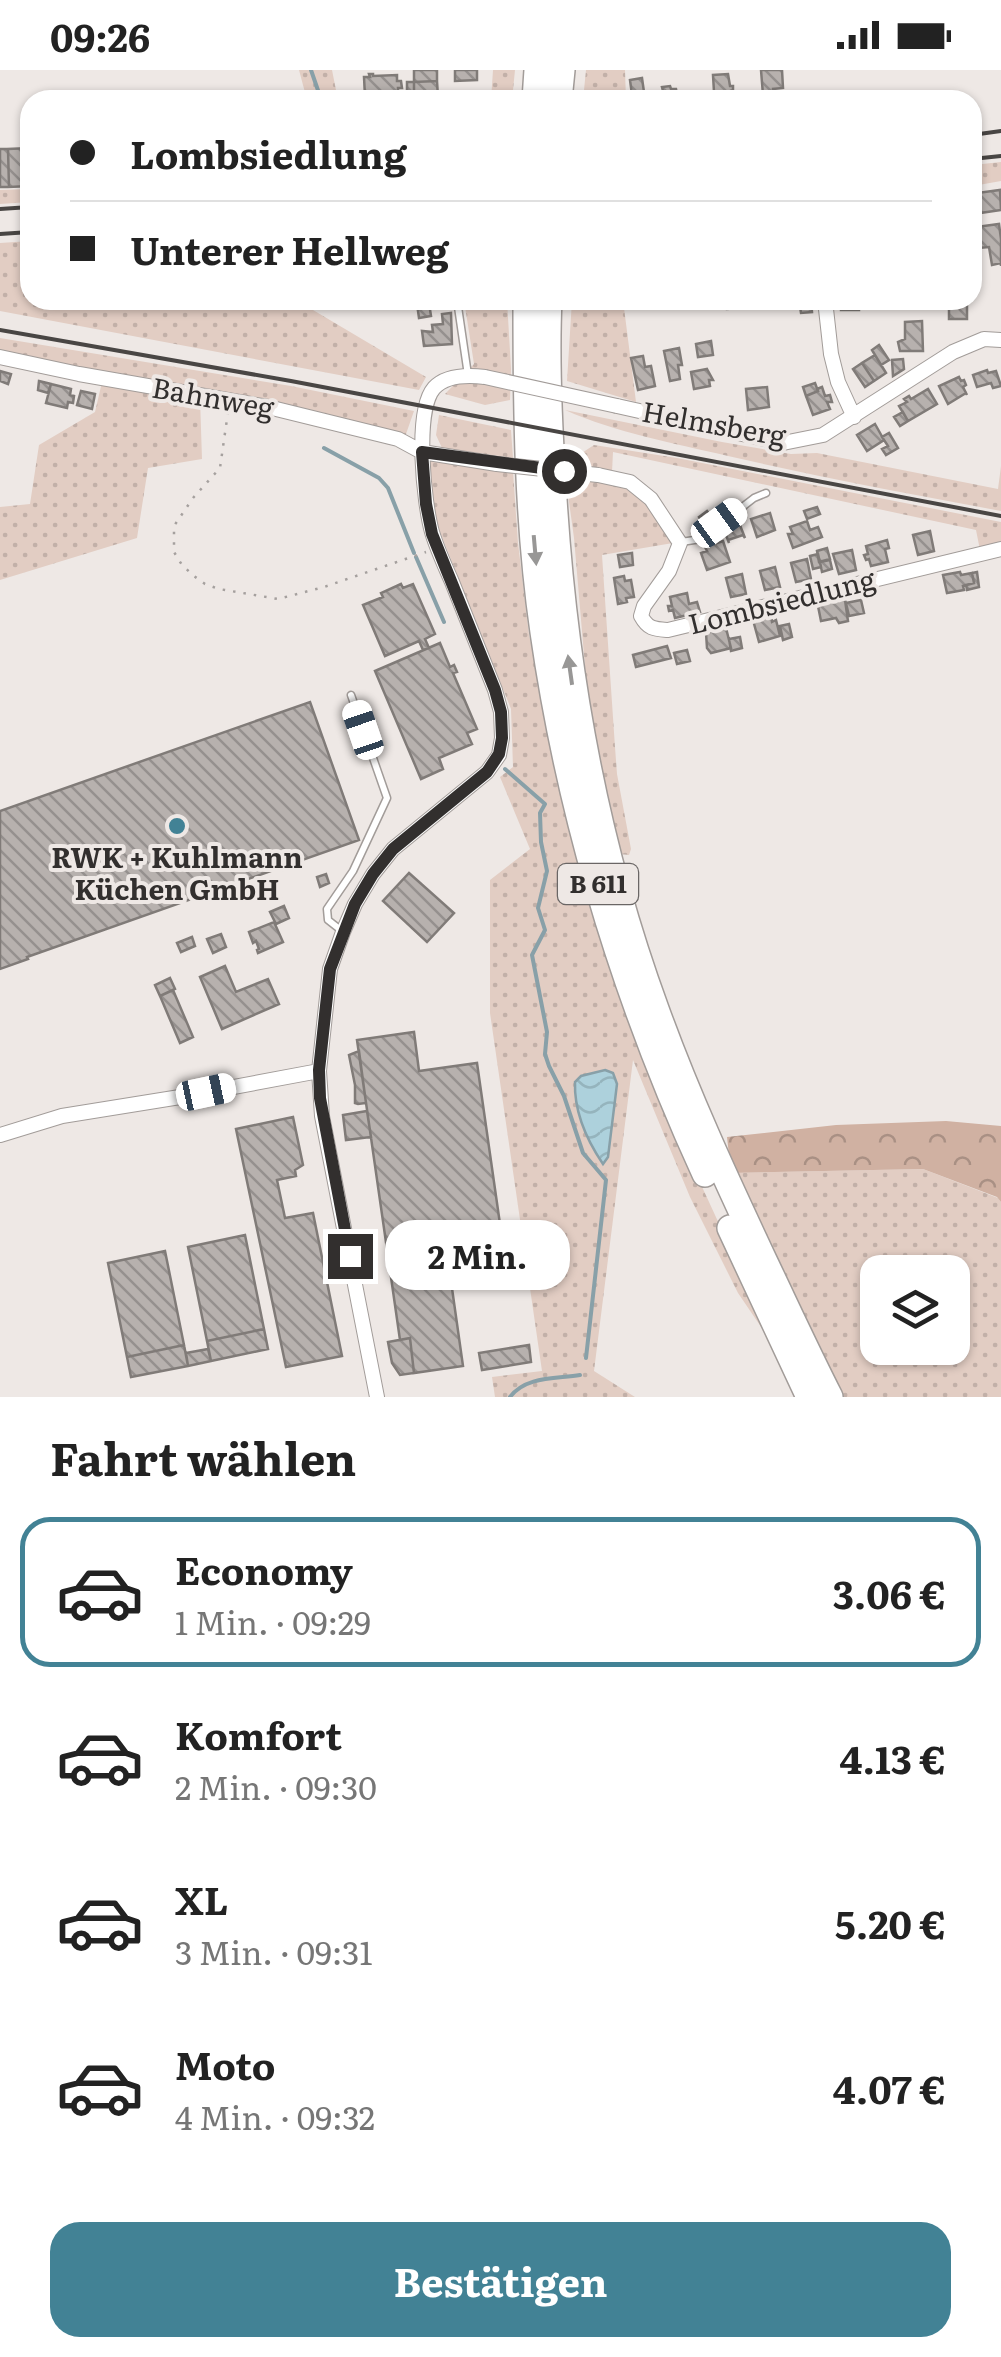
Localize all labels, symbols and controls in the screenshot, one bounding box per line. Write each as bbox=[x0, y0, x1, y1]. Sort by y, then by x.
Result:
text: 09:26 bbox=[50, 7, 150, 64]
text: Lombsiedlung bbox=[130, 124, 407, 181]
text: Unterer Hellweg bbox=[130, 220, 449, 277]
street label: Bahnweg bbox=[149, 365, 278, 427]
street label: Helmsberg bbox=[639, 389, 790, 455]
route start bbox=[542, 449, 587, 494]
car bbox=[686, 493, 752, 553]
one-way arrow bbox=[527, 534, 543, 566]
street label: Lombsiedlung bbox=[684, 556, 880, 644]
one-way arrow bbox=[562, 654, 578, 685]
car bbox=[339, 697, 387, 763]
marker: RWK + Kuhlmann Küchen GmbH bbox=[166, 815, 188, 837]
place label: RWK + Kuhlmann Küchen GmbH bbox=[51, 835, 303, 909]
road number: B 611 bbox=[558, 864, 638, 904]
car bbox=[174, 1071, 238, 1113]
callout: 2 Min. bbox=[385, 1221, 570, 1291]
text: 2 Min. bbox=[428, 1231, 527, 1279]
route end bbox=[328, 1234, 373, 1279]
map controls bbox=[860, 1255, 970, 1365]
button: layers bbox=[860, 1255, 970, 1365]
text: Fahrt wählen bbox=[50, 1423, 356, 1490]
text: Economy bbox=[175, 1540, 353, 1597]
icon: car bbox=[55, 1547, 145, 1637]
text: 3.06 € bbox=[833, 1564, 946, 1621]
text: 1 Min. · 09:29 bbox=[175, 1597, 371, 1645]
text: Komfort bbox=[175, 1705, 342, 1762]
icon: car bbox=[55, 1712, 145, 1802]
text: 4.13 € bbox=[840, 1729, 946, 1786]
text: 2 Min. · 09:30 bbox=[175, 1762, 377, 1810]
text: XL bbox=[175, 1870, 228, 1927]
icon: car bbox=[55, 1877, 145, 1967]
text: 5.20 € bbox=[835, 1894, 946, 1951]
text: 3 Min. · 09:31 bbox=[175, 1927, 372, 1975]
text: Moto bbox=[175, 2035, 275, 2092]
icon: car bbox=[55, 2042, 145, 2132]
text: 4.07 € bbox=[833, 2059, 946, 2116]
text: 4 Min. · 09:32 bbox=[175, 2092, 375, 2140]
button: Bestätigen bbox=[50, 2222, 951, 2337]

